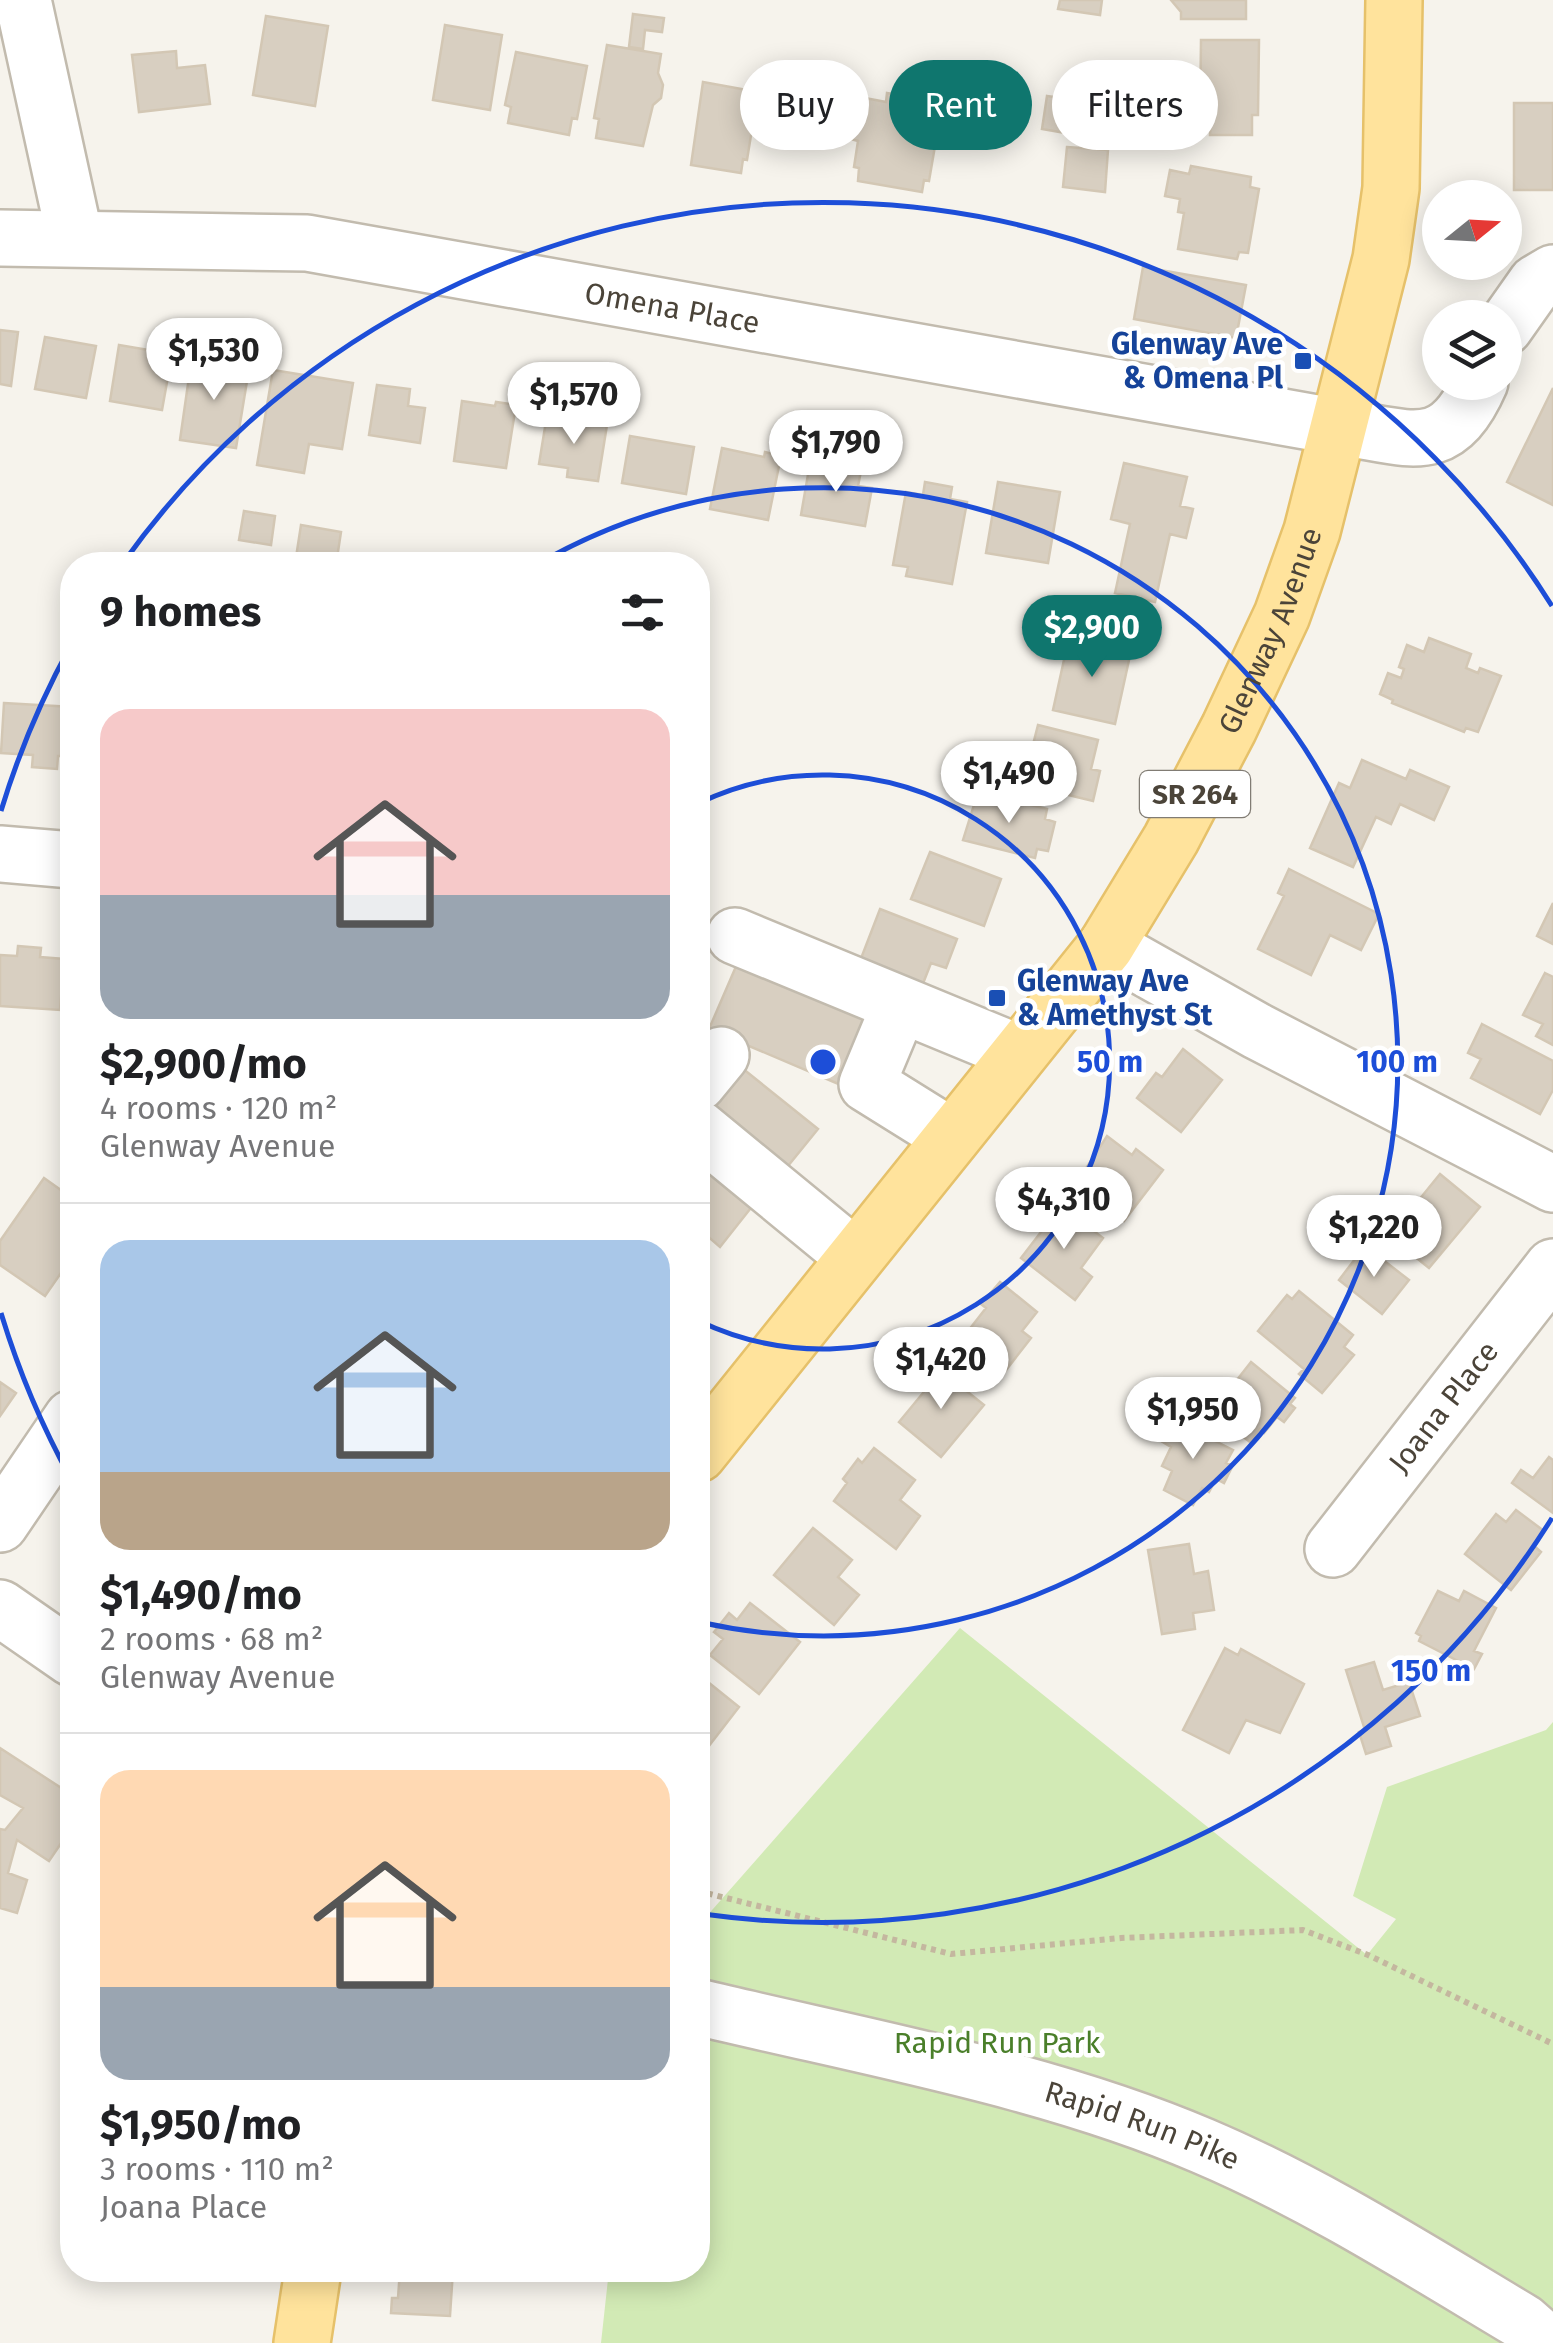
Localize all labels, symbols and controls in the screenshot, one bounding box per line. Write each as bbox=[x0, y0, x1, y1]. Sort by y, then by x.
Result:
chip: Buy bbox=[740, 60, 869, 150]
chip: Rent bbox=[889, 60, 1032, 150]
chip: Filters bbox=[1052, 60, 1218, 150]
north arrow bbox=[1422, 180, 1522, 280]
map controls bbox=[1422, 180, 1522, 400]
street label: Omena Place bbox=[582, 275, 762, 341]
button: layers bbox=[1422, 300, 1522, 400]
pin: $1,530 bbox=[133, 318, 295, 403]
place label: Glenway Ave & Omena Pl bbox=[1111, 326, 1283, 396]
text: $1,530 bbox=[168, 331, 260, 369]
marker: Glenway Ave & Omena Pl bbox=[1292, 350, 1314, 372]
pin: $1,570 bbox=[493, 362, 655, 447]
text: $1,570 bbox=[530, 375, 618, 413]
pin: $1,790 bbox=[755, 410, 917, 495]
text: $1,790 bbox=[791, 423, 881, 461]
street label: Glenway Avenue bbox=[1211, 523, 1330, 740]
icon: filters bbox=[615, 585, 670, 640]
text: 9 homes bbox=[100, 587, 261, 637]
pin: $2,900 bbox=[1011, 595, 1173, 680]
text: $2,900 bbox=[1044, 608, 1140, 646]
pin: $1,490 bbox=[928, 741, 1090, 826]
text: $1,490 bbox=[963, 754, 1055, 792]
road number: SR 264 bbox=[1140, 771, 1250, 817]
icon: home bbox=[295, 774, 475, 954]
place label: Glenway Ave & Amethyst St bbox=[1017, 963, 1213, 1033]
marker: Glenway Ave & Amethyst St bbox=[986, 987, 1008, 1009]
text: $2,900/mo bbox=[100, 1039, 307, 1089]
centre of rings bbox=[805, 1044, 841, 1080]
text: 50 m bbox=[1077, 1044, 1143, 1080]
text: 100 m bbox=[1356, 1044, 1438, 1080]
text: 4 rooms · 120 m² bbox=[100, 1089, 337, 1127]
text: Glenway Avenue bbox=[100, 1127, 336, 1165]
pin: $4,310 bbox=[983, 1167, 1145, 1252]
text: $4,310 bbox=[1017, 1180, 1111, 1218]
pin: $1,220 bbox=[1293, 1195, 1455, 1280]
text: $1,220 bbox=[1329, 1208, 1419, 1246]
icon: home bbox=[295, 1305, 475, 1485]
pin: $1,420 bbox=[860, 1327, 1022, 1412]
street label: Joana Place bbox=[1381, 1334, 1506, 1480]
text: $1,420 bbox=[896, 1340, 986, 1378]
pin: $1,950 bbox=[1112, 1377, 1274, 1462]
text: $1,950 bbox=[1147, 1390, 1239, 1428]
text: $1,490/mo bbox=[100, 1570, 302, 1620]
text: 2 rooms · 68 m² bbox=[100, 1620, 323, 1658]
text: 150 m bbox=[1391, 1653, 1471, 1689]
text: Glenway Avenue bbox=[100, 1658, 336, 1696]
icon: home bbox=[295, 1835, 475, 2015]
park label: Rapid Run Park bbox=[894, 2025, 1101, 2061]
street label: Rapid Run Pike bbox=[1041, 2074, 1245, 2178]
text: $1,950/mo bbox=[100, 2100, 301, 2150]
text: 3 rooms · 110 m² bbox=[100, 2150, 334, 2188]
text: Joana Place bbox=[100, 2188, 267, 2226]

